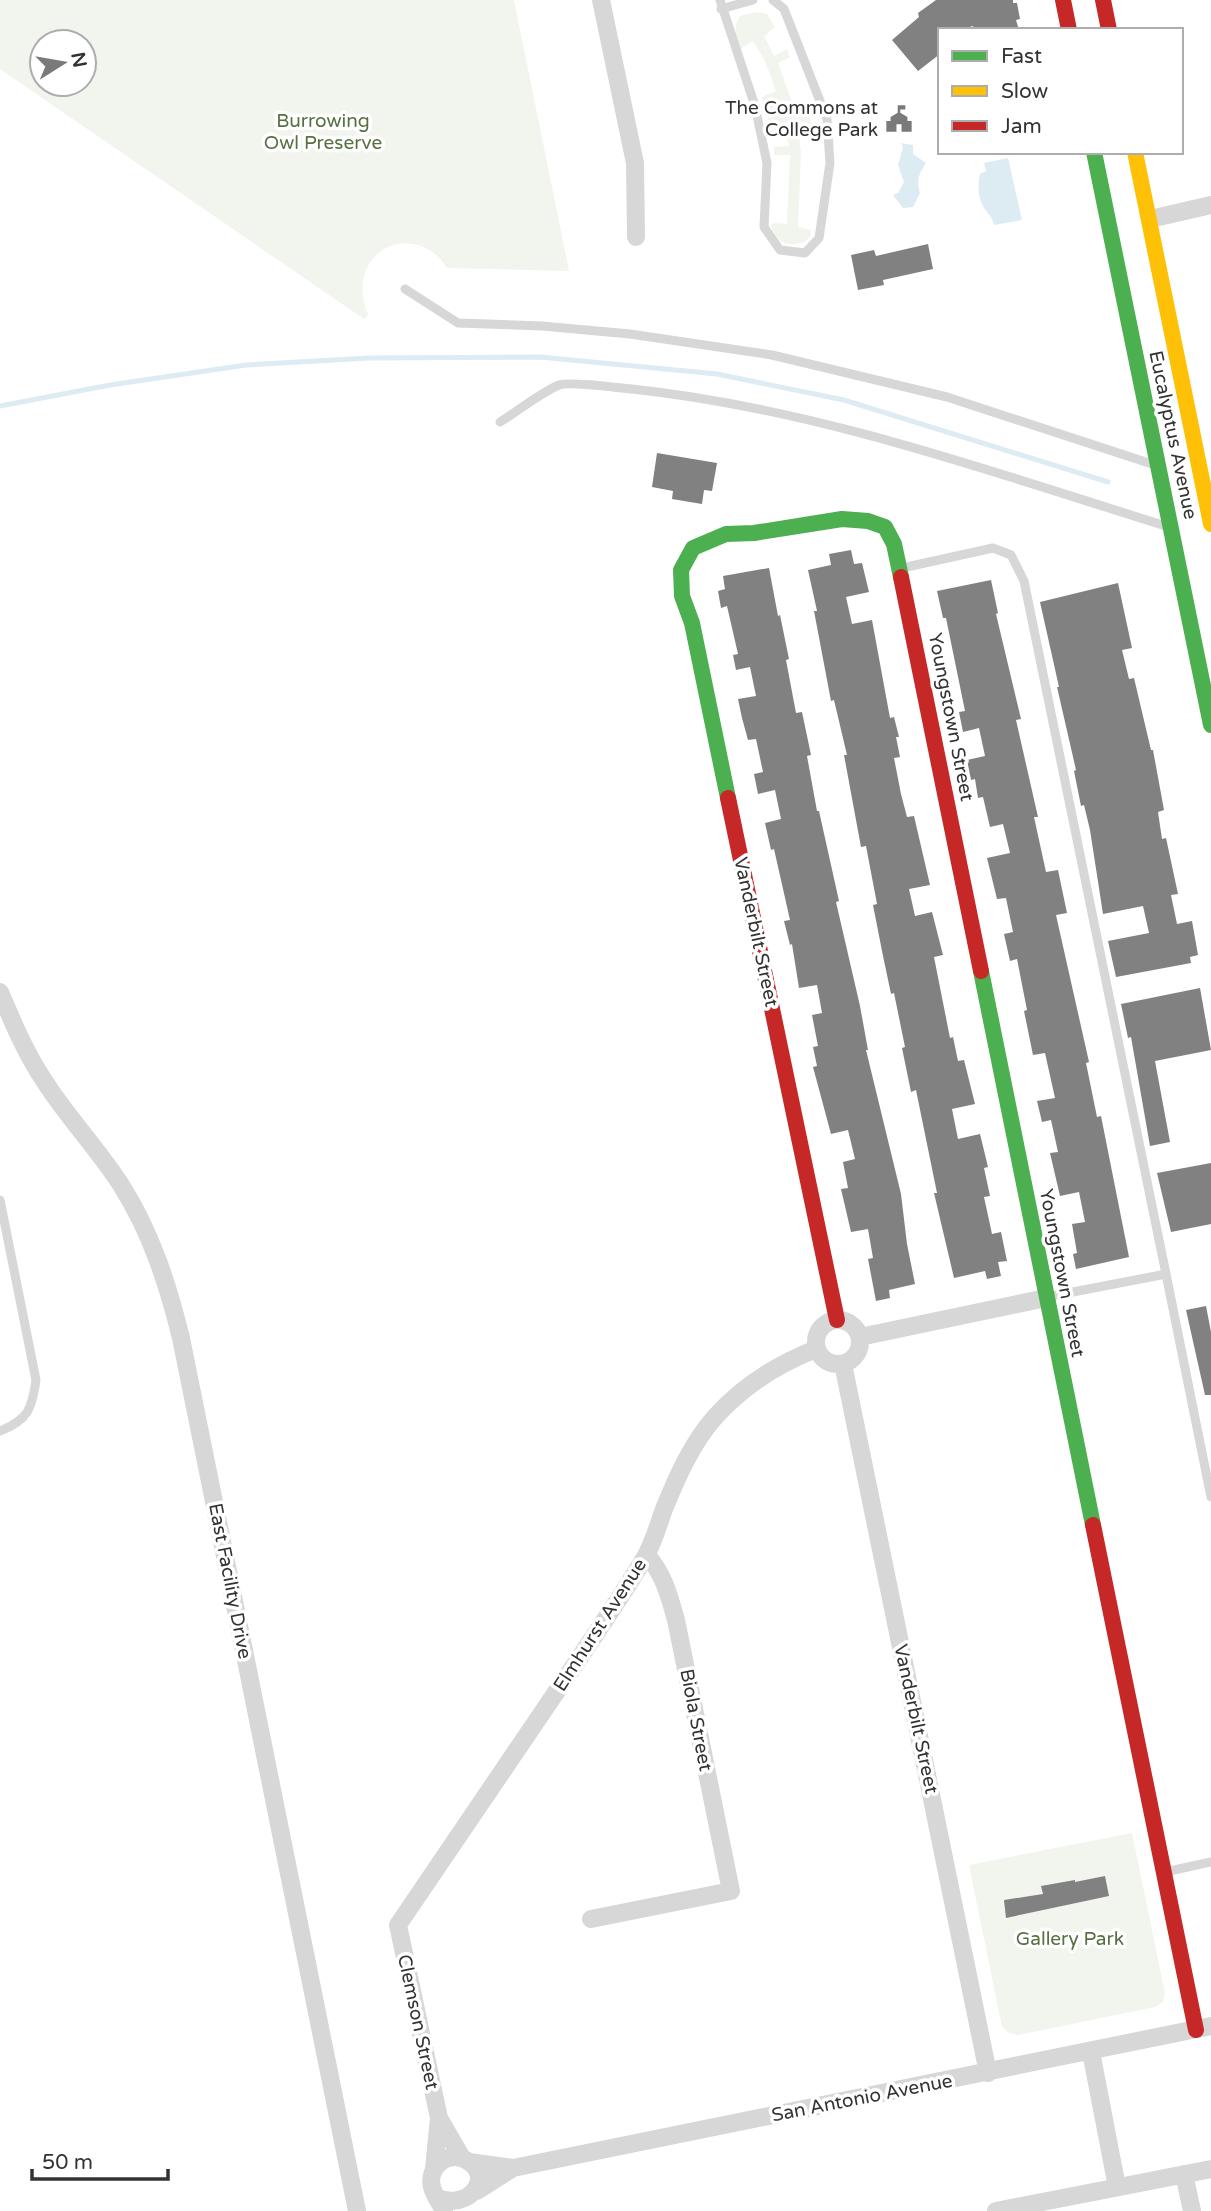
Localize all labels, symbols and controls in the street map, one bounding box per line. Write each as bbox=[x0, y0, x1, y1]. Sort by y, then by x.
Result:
north arrow bbox=[28, 28, 98, 98]
legend bbox=[938, 28, 1183, 154]
text: Fast bbox=[1001, 44, 1042, 69]
text: N bbox=[66, 50, 91, 70]
text: Slow bbox=[1001, 79, 1049, 104]
place label: The Commons at College Park bbox=[725, 97, 878, 141]
public building icon: The Commons at College Park bbox=[884, 104, 914, 134]
park label: Burrowing Owl Preserve bbox=[264, 110, 382, 154]
text: Jam bbox=[1001, 114, 1042, 139]
street label: Eucalyptus Avenue bbox=[1144, 349, 1202, 521]
street label: Youngstown Street bbox=[924, 631, 978, 803]
street label: Vanderbilt Street bbox=[729, 855, 783, 1009]
street label: Youngstown Street bbox=[1035, 1187, 1089, 1359]
street label: East Facility Drive bbox=[204, 1501, 256, 1661]
street label: Elmhurst Avenue bbox=[549, 1554, 651, 1696]
street label: Vanderbilt Street bbox=[889, 1642, 943, 1796]
street label: Biola Street bbox=[675, 1667, 717, 1773]
park label: Gallery Park bbox=[1016, 1928, 1124, 1950]
street label: Clemson Street bbox=[393, 1952, 443, 2092]
street label: San Antonio Avenue bbox=[770, 2070, 954, 2126]
scale bar bbox=[32, 2138, 168, 2182]
text: 50 m bbox=[42, 2150, 93, 2175]

